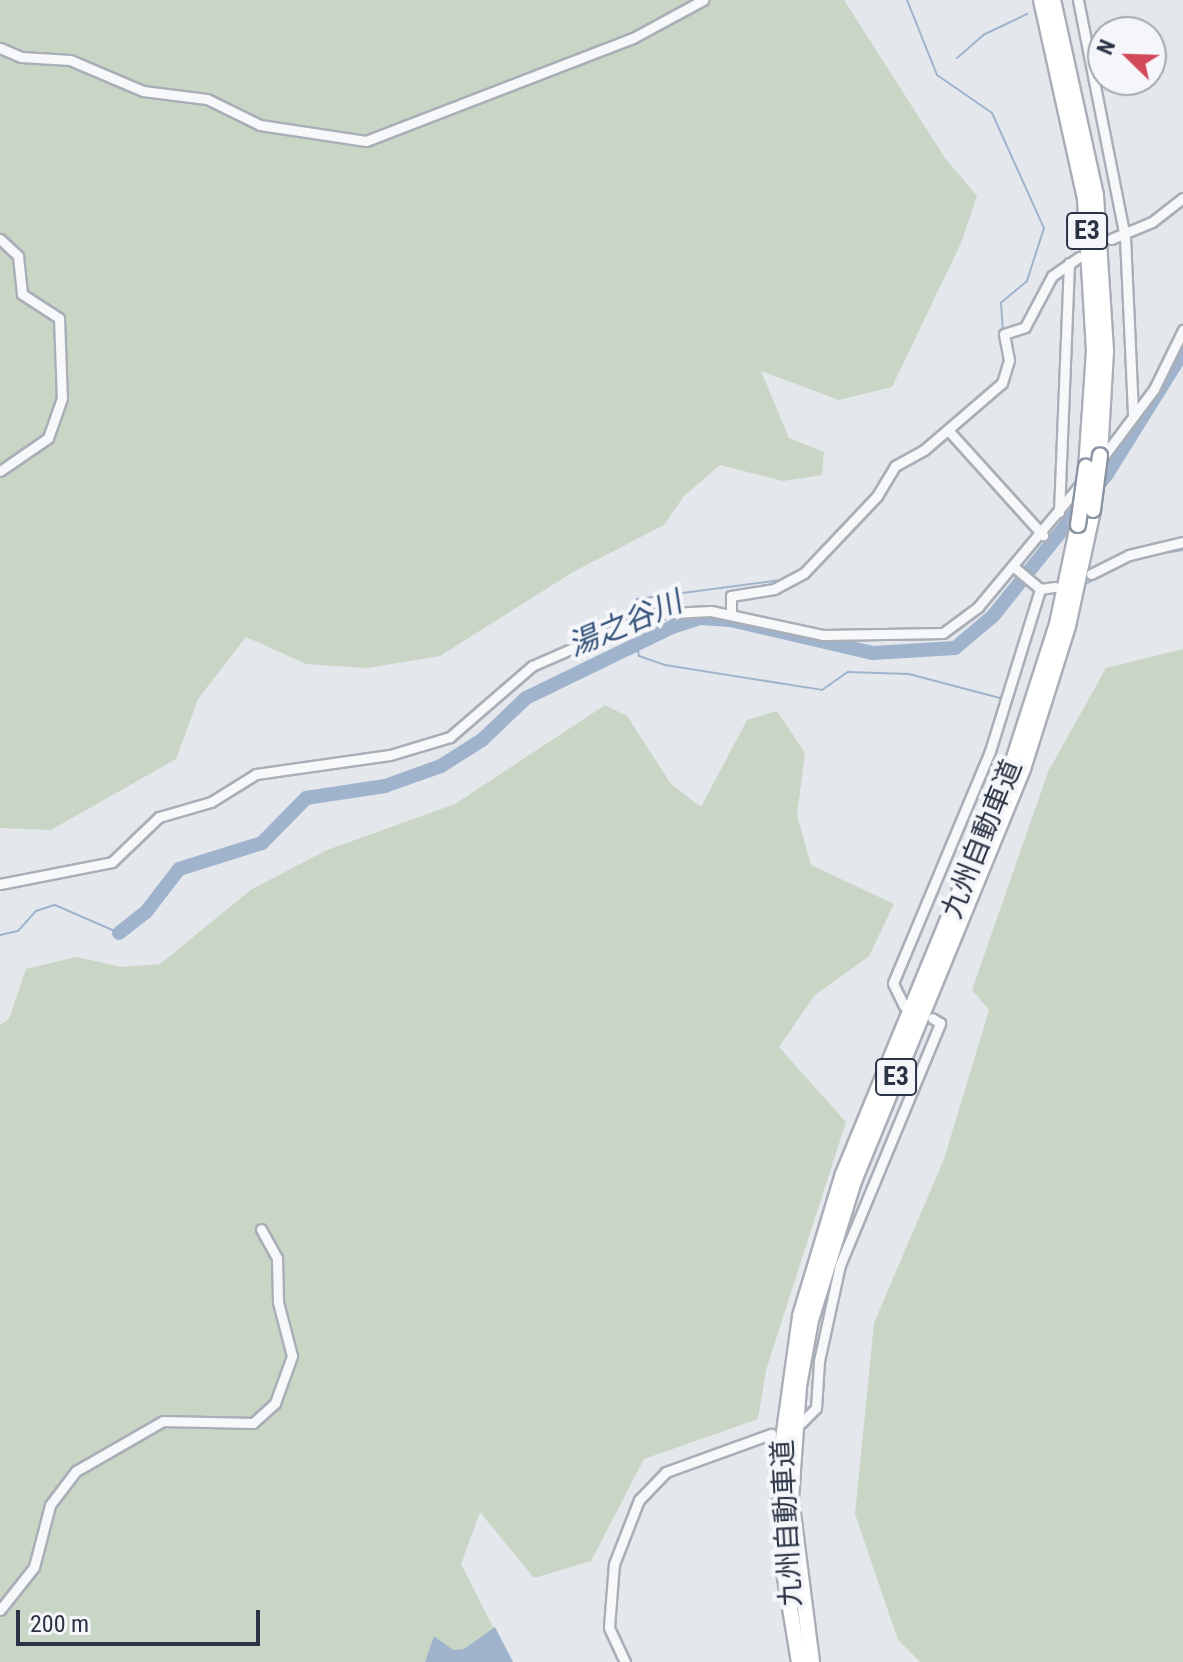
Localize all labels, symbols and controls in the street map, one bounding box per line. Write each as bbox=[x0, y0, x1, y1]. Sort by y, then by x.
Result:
north arrow bbox=[1087, 16, 1167, 96]
text: N bbox=[1092, 36, 1120, 58]
road number: E3 bbox=[1065, 209, 1109, 253]
water label: 湯之谷川 bbox=[563, 584, 687, 664]
street label: 九州自動車道 bbox=[935, 755, 1029, 923]
road number: E3 bbox=[874, 1055, 918, 1099]
street label: 九州自動車道 bbox=[766, 1438, 808, 1608]
scale bar bbox=[20, 1594, 264, 1644]
text: 200 m bbox=[30, 1610, 89, 1638]

